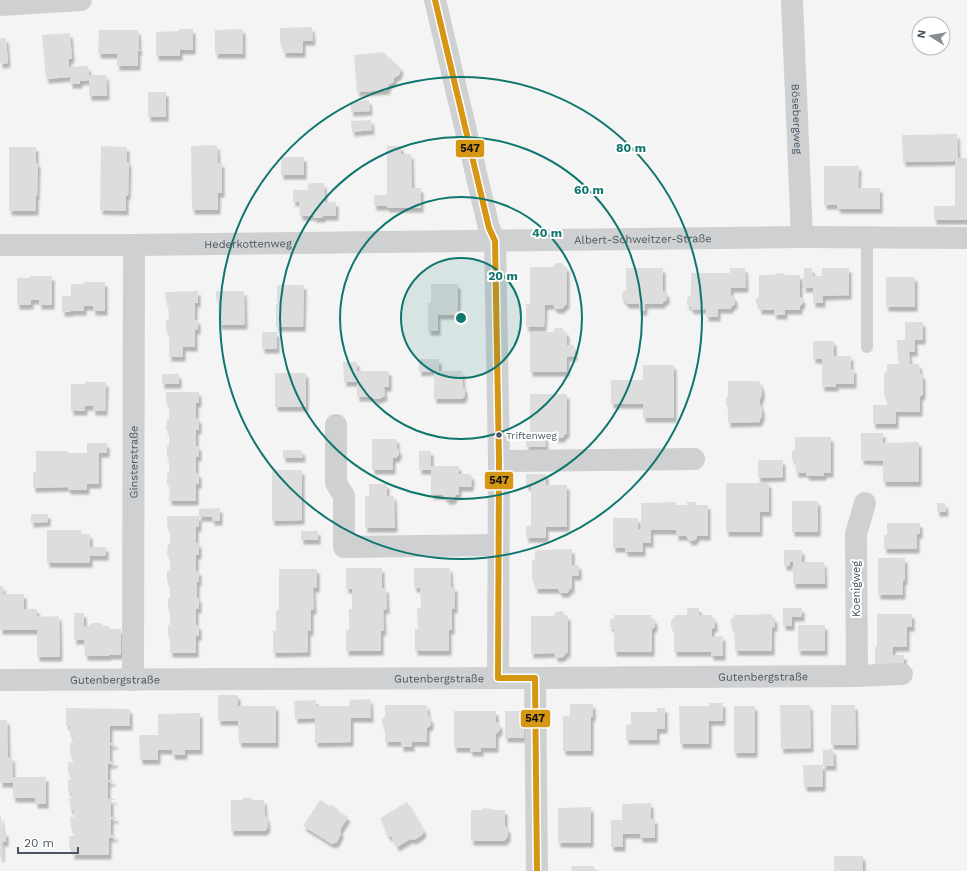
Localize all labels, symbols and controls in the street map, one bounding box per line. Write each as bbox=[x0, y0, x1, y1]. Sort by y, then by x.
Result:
north arrow bbox=[911, 16, 951, 56]
text: N bbox=[915, 29, 929, 39]
street label: Bösebergweg bbox=[789, 83, 805, 155]
line badge: 547 bbox=[455, 139, 485, 158]
text: 80 m bbox=[616, 141, 646, 155]
text: 547 bbox=[460, 142, 480, 155]
text: 60 m bbox=[574, 183, 604, 197]
text: 40 m bbox=[532, 226, 562, 240]
street label: Albert-Schweitzer-Straße bbox=[574, 232, 712, 247]
street label: Hederkottenweg bbox=[204, 237, 292, 251]
text: 20 m bbox=[488, 269, 518, 283]
centre of rings bbox=[454, 311, 468, 325]
street label: Ginsterstraße bbox=[127, 426, 141, 498]
marker: Triftenweg bbox=[494, 430, 504, 440]
place label: Triftenweg bbox=[506, 430, 558, 441]
line badge: 547 bbox=[484, 471, 514, 490]
text: 547 bbox=[489, 474, 509, 487]
street label: Koenigweg bbox=[850, 561, 863, 617]
street label: Gutenbergstraße bbox=[718, 670, 808, 684]
street label: Gutenbergstraße bbox=[394, 672, 484, 686]
street label: Gutenbergstraße bbox=[70, 673, 160, 687]
line badge: 547 bbox=[520, 709, 551, 728]
text: 547 bbox=[525, 712, 545, 725]
scale bar bbox=[18, 829, 78, 855]
text: 20 m bbox=[24, 836, 54, 850]

